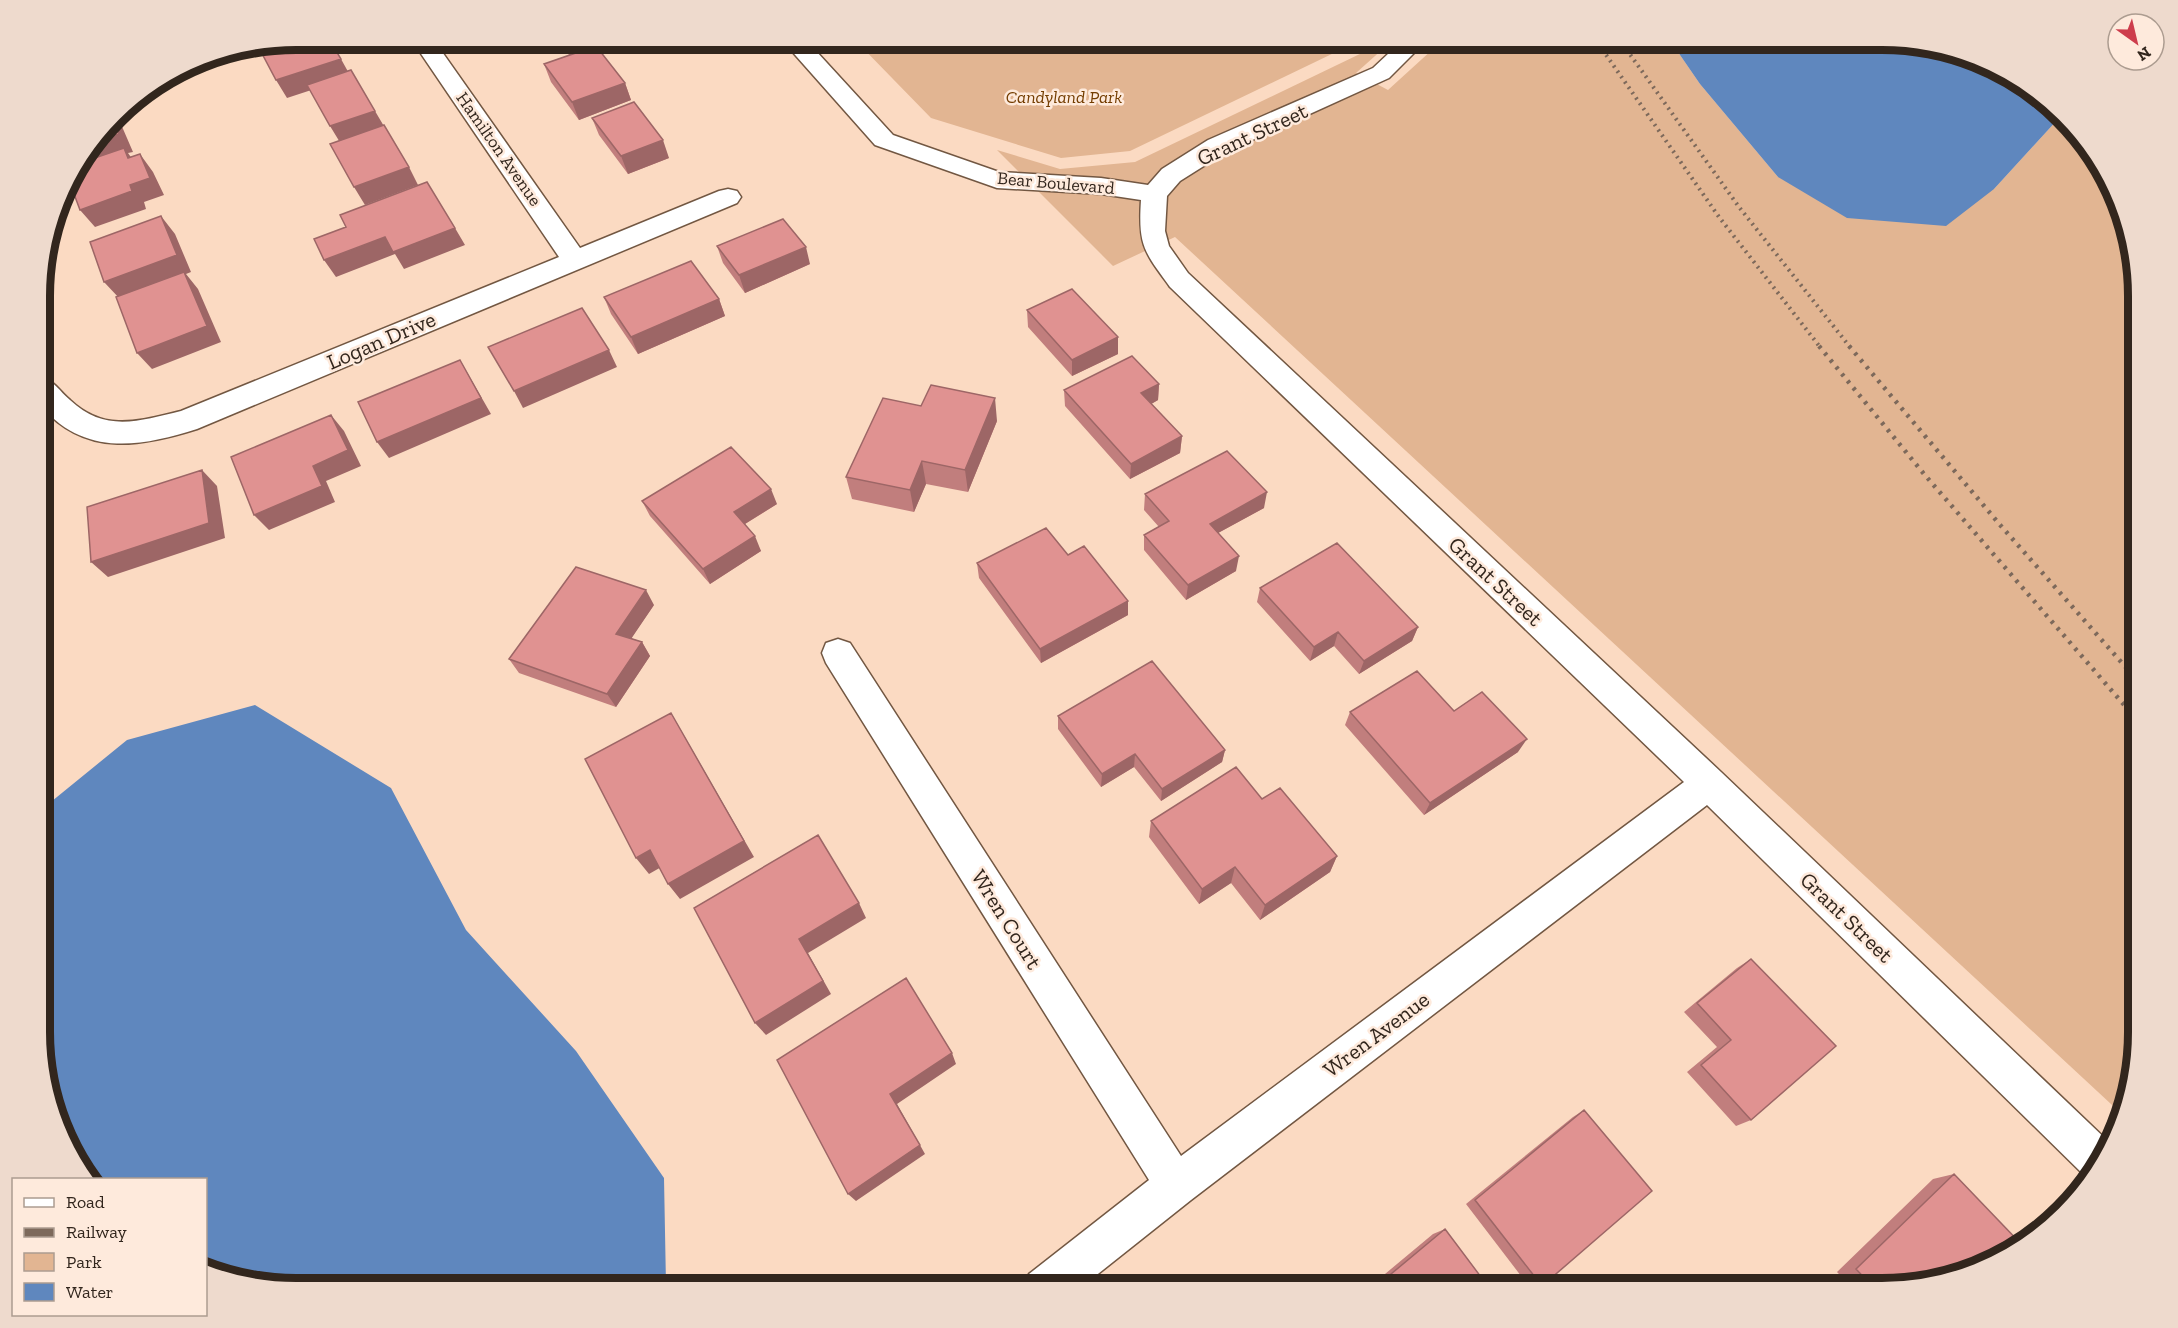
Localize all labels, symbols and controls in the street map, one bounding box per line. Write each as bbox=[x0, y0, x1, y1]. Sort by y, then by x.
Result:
north arrow bbox=[2106, 12, 2166, 72]
text: N bbox=[2134, 43, 2154, 65]
park label: Candyland Park bbox=[1006, 86, 1122, 108]
street label: Hamilton Avenue bbox=[451, 88, 547, 210]
street label: Grant Street bbox=[1193, 97, 1313, 172]
street label: Bear Boulevard bbox=[996, 167, 1116, 199]
street label: Logan Drive bbox=[323, 305, 440, 375]
street label: Grant Street bbox=[1443, 531, 1549, 632]
street label: Wren Court bbox=[965, 865, 1048, 975]
street label: Grant Street bbox=[1795, 866, 1899, 969]
street label: Wren Avenue bbox=[1318, 986, 1435, 1083]
legend bbox=[12, 1178, 207, 1316]
text: Road bbox=[66, 1191, 105, 1213]
text: Railway bbox=[66, 1221, 128, 1243]
text: Park bbox=[66, 1251, 102, 1273]
text: Water bbox=[66, 1281, 113, 1303]

